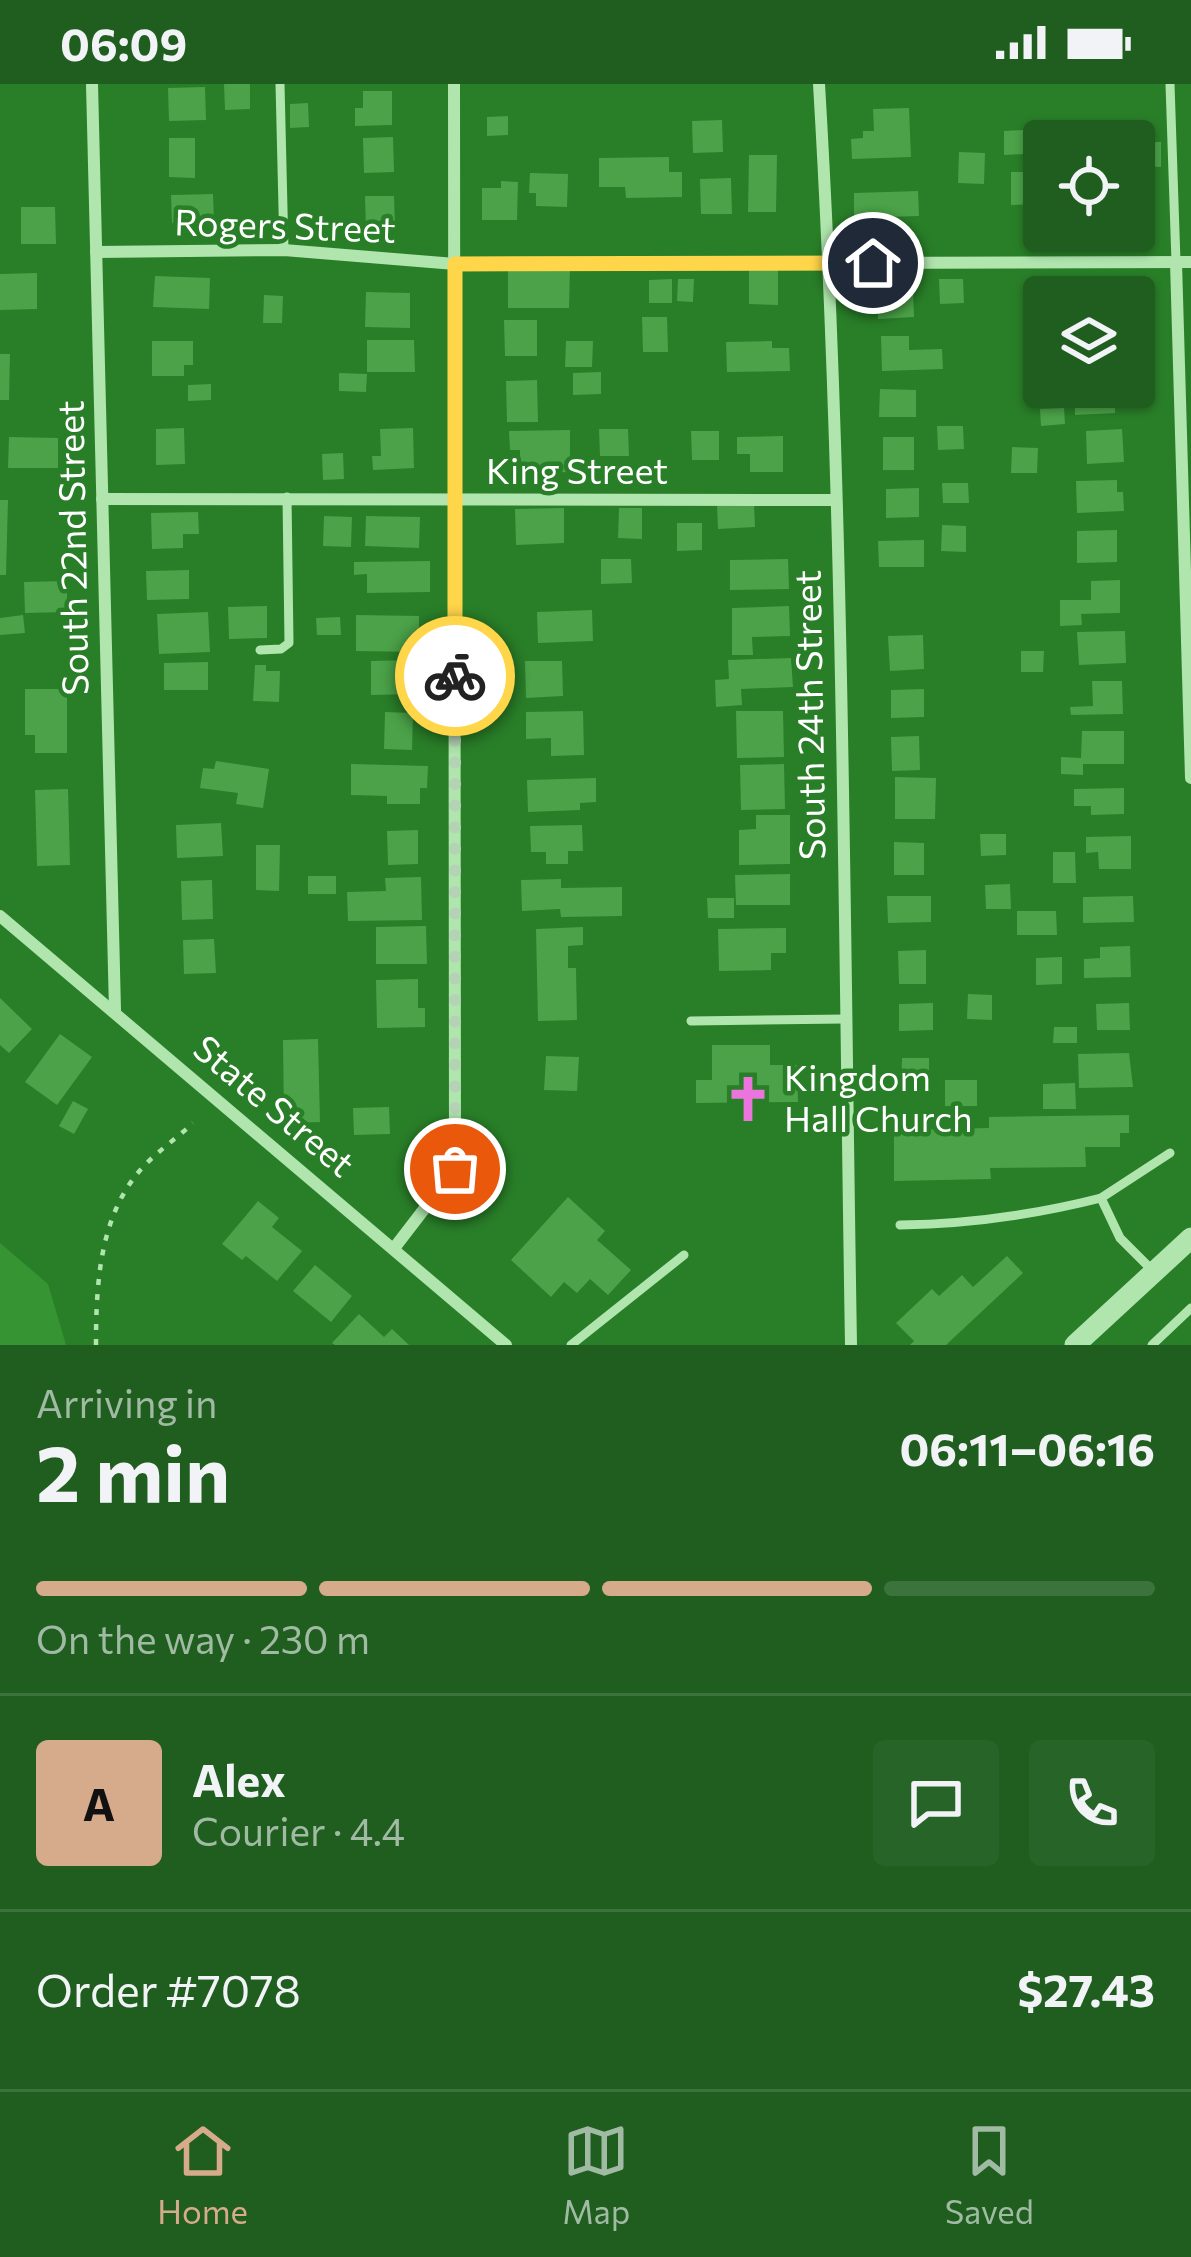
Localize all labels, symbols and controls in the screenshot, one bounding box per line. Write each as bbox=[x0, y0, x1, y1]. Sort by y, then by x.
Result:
text: 06:09 bbox=[60, 15, 187, 70]
map controls bbox=[1023, 120, 1155, 408]
button: locate bbox=[1023, 120, 1155, 252]
street label: Rogers Street bbox=[174, 198, 396, 250]
pin bbox=[822, 212, 924, 314]
icon: home bbox=[840, 230, 906, 296]
button: layers bbox=[1023, 276, 1155, 408]
street label: South 22nd Street bbox=[46, 400, 96, 696]
street label: King Street bbox=[486, 447, 668, 491]
street label: South 24th Street bbox=[783, 570, 833, 860]
courier bbox=[395, 616, 515, 736]
icon: bike bbox=[422, 643, 488, 709]
street label: State Street bbox=[186, 1024, 365, 1184]
place label: Kingdom Hall Church bbox=[784, 1054, 973, 1139]
church icon: Kingdom Hall Church bbox=[723, 1074, 773, 1124]
pin bbox=[404, 1118, 506, 1220]
icon: bag bbox=[422, 1136, 488, 1202]
text: Arriving in bbox=[36, 1378, 217, 1426]
text: 06:11–06:16 bbox=[899, 1420, 1155, 1475]
text: 2 min bbox=[36, 1423, 230, 1518]
text: On the way · 230 m bbox=[36, 1614, 370, 1662]
button: chat bbox=[873, 1740, 999, 1866]
button: phone bbox=[1029, 1740, 1155, 1866]
text: Alex bbox=[192, 1751, 286, 1806]
text: A bbox=[83, 1775, 115, 1830]
text: Courier · 4.4 bbox=[192, 1806, 405, 1854]
text: Order #7078 bbox=[36, 1961, 301, 2016]
text: $27.43 bbox=[1017, 1961, 1155, 2016]
tab: Home bbox=[157, 2118, 248, 2231]
tab: Map bbox=[562, 2118, 630, 2231]
tab: Saved bbox=[945, 2118, 1034, 2231]

